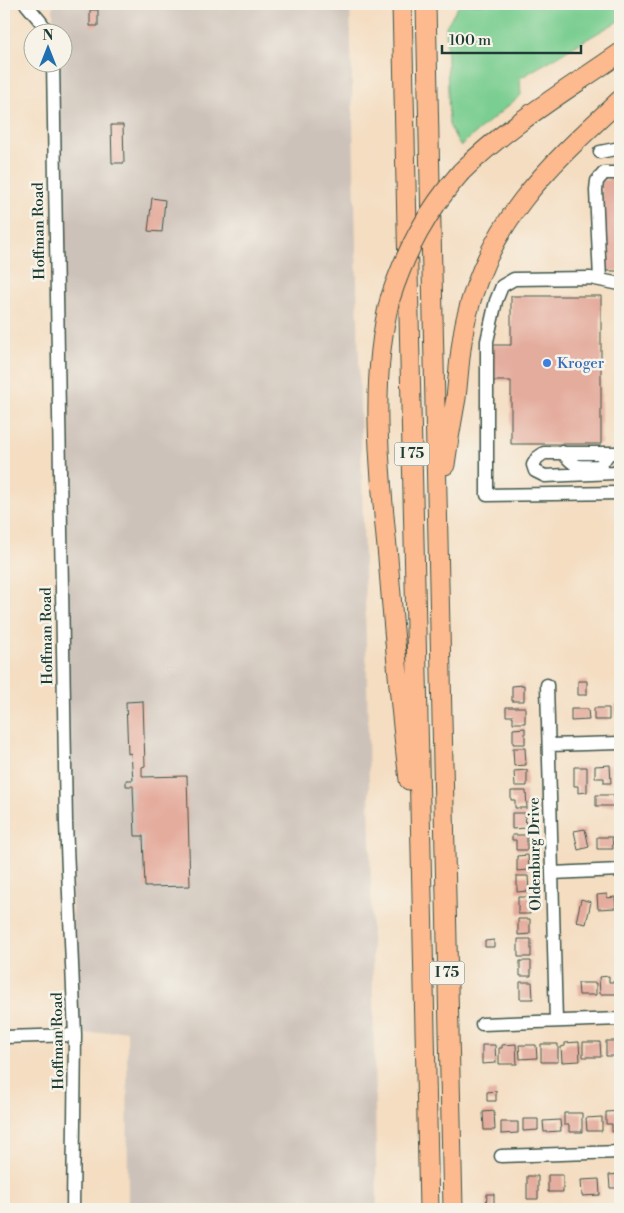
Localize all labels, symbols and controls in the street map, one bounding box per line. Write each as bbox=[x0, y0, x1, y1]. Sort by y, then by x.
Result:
north arrow bbox=[22, 22, 72, 72]
scale bar bbox=[442, 22, 580, 54]
text: N bbox=[42, 27, 54, 45]
text: 100 m bbox=[449, 31, 491, 50]
street label: Hoffman Road bbox=[29, 182, 49, 280]
place label: Kroger bbox=[557, 354, 605, 373]
marker: Kroger bbox=[541, 357, 553, 369]
road number: I 75 bbox=[394, 442, 430, 466]
street label: Hoffman Road bbox=[37, 587, 57, 685]
street label: Oldenburg Drive bbox=[525, 797, 545, 911]
road number: I 75 bbox=[430, 961, 464, 984]
street label: Hoffman Road bbox=[48, 992, 68, 1090]

